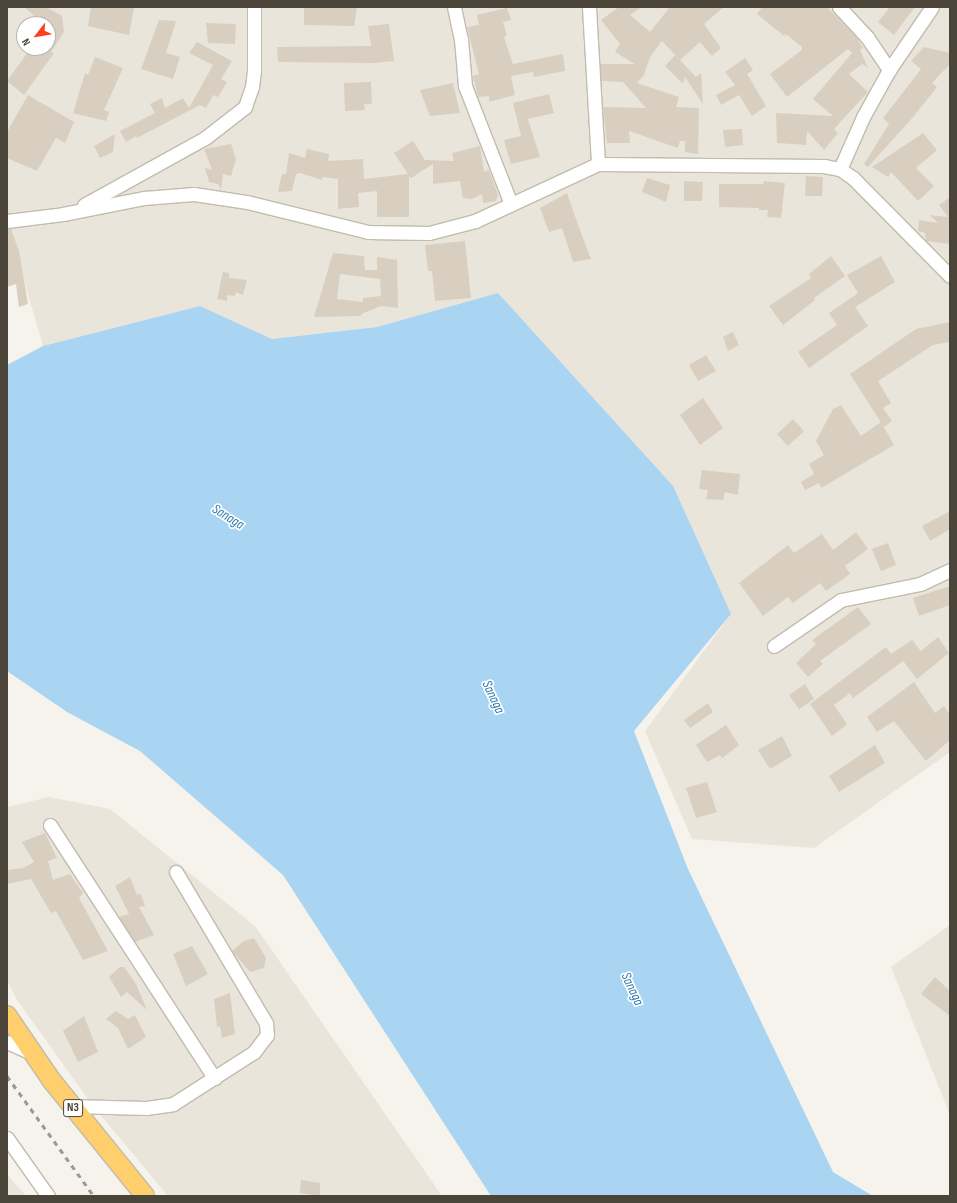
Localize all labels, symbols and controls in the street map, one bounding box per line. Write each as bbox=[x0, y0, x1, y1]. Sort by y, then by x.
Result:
north arrow bbox=[16, 16, 56, 56]
text: N bbox=[19, 36, 33, 48]
water label: Sanaga bbox=[209, 501, 247, 533]
water label: Sanaga bbox=[478, 678, 508, 716]
water label: Sanaga bbox=[617, 970, 647, 1008]
road number: N3 bbox=[63, 1098, 83, 1118]

